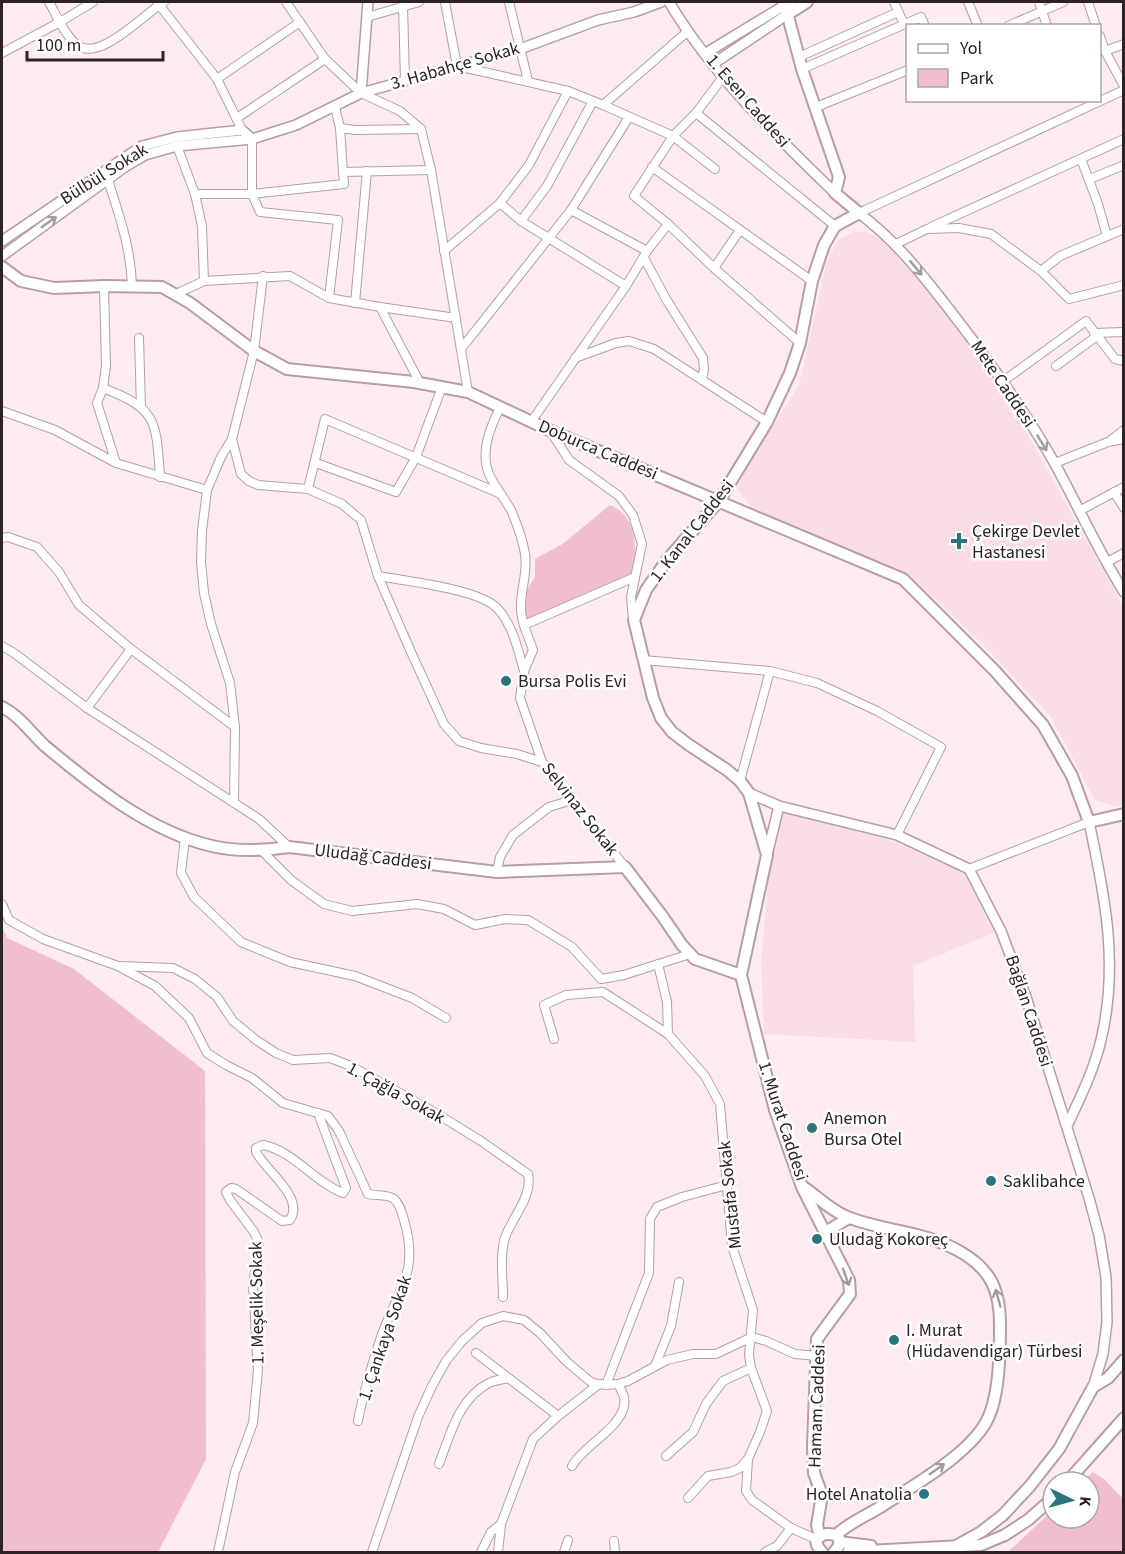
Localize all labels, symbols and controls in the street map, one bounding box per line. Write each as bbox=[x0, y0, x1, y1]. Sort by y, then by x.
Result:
scale bar bbox=[27, 24, 164, 62]
legend bbox=[906, 24, 1101, 102]
text: 100 m bbox=[36, 33, 81, 58]
street label: 3. Habahçe Sokak bbox=[388, 36, 522, 96]
text: Yol bbox=[959, 36, 982, 61]
street label: 1. Esen Caddesi bbox=[700, 49, 796, 153]
text: Park bbox=[960, 66, 994, 91]
street label: Bülbül Sokak bbox=[55, 137, 153, 211]
one-way arrow bbox=[40, 216, 56, 228]
one-way arrow bbox=[909, 260, 923, 275]
street label: Mete Caddesi bbox=[965, 335, 1041, 433]
street label: Doburca Caddesi bbox=[534, 414, 662, 486]
one-way arrow bbox=[1037, 434, 1049, 451]
street label: 1. Kanal Caddesi bbox=[644, 475, 740, 587]
place label: Çekirge Devlet Hastanesi bbox=[972, 519, 1080, 565]
marker: Çekirge Devlet Hastanesi bbox=[950, 532, 968, 550]
place label: Bursa Polis Evi bbox=[518, 669, 627, 694]
marker: Bursa Polis Evi bbox=[499, 674, 513, 688]
street label: Selvinaz Sokak bbox=[536, 757, 624, 861]
street label: Uludağ Caddesi bbox=[313, 837, 433, 877]
street label: Bağlan Caddesi bbox=[999, 952, 1059, 1070]
street label: 1. Çağla Sokak bbox=[342, 1056, 450, 1130]
street label: 1. Murat Caddesi bbox=[752, 1058, 814, 1184]
place label: Anemon Bursa Otel bbox=[824, 1106, 902, 1152]
marker: Anemon Bursa Otel bbox=[805, 1121, 819, 1135]
street label: Mustafa Sokak bbox=[712, 1140, 748, 1250]
place label: Saklibahce bbox=[1003, 1169, 1085, 1194]
marker: Saklibahce bbox=[984, 1174, 998, 1188]
place label: Uludağ Kokoreç bbox=[829, 1227, 948, 1252]
marker: Uludağ Kokoreç bbox=[810, 1232, 824, 1246]
street label: 1. Meşelik Sokak bbox=[243, 1241, 271, 1365]
one-way arrow bbox=[841, 1267, 852, 1285]
street label: 1. Çankaya Sokak bbox=[352, 1272, 418, 1404]
one-way arrow bbox=[991, 1289, 1003, 1308]
place label: I. Murat (Hüdavendigar) Türbesi bbox=[906, 1318, 1082, 1364]
marker: I. Murat (Hüdavendigar) Türbesi bbox=[887, 1333, 901, 1347]
street label: Hamam Caddesi bbox=[802, 1344, 832, 1468]
one-way arrow bbox=[928, 1463, 944, 1475]
north arrow bbox=[1041, 1470, 1101, 1530]
place label: Hotel Anatolia bbox=[806, 1482, 912, 1507]
marker: Hotel Anatolia bbox=[917, 1487, 931, 1501]
text: K bbox=[1074, 1495, 1096, 1507]

